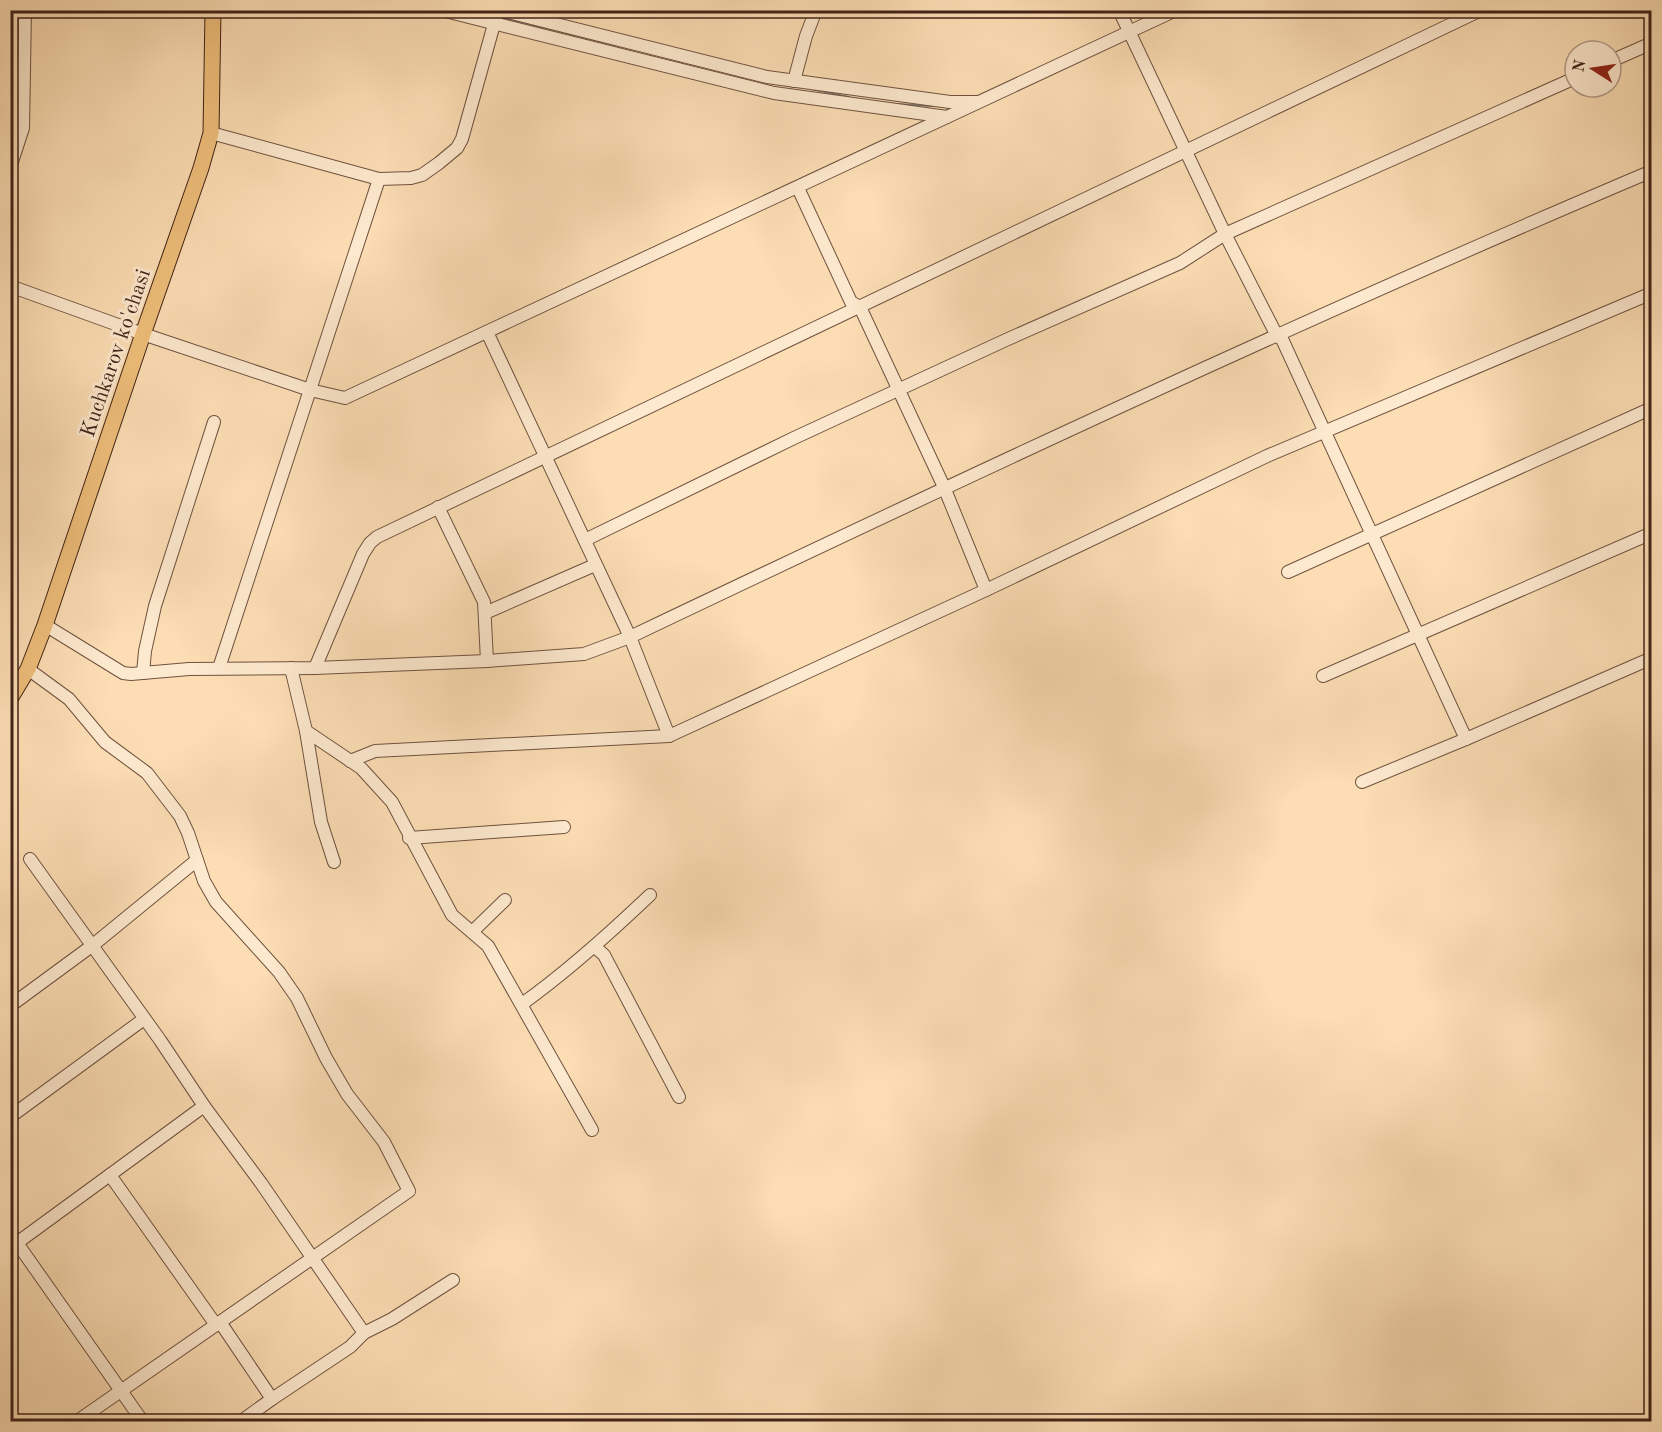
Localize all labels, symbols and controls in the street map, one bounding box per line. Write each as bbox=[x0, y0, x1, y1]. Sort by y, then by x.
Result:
north arrow bbox=[1563, 39, 1623, 99]
text: N bbox=[1571, 58, 1590, 74]
street label: Kuchkarov ko'chasi bbox=[78, 267, 155, 440]

